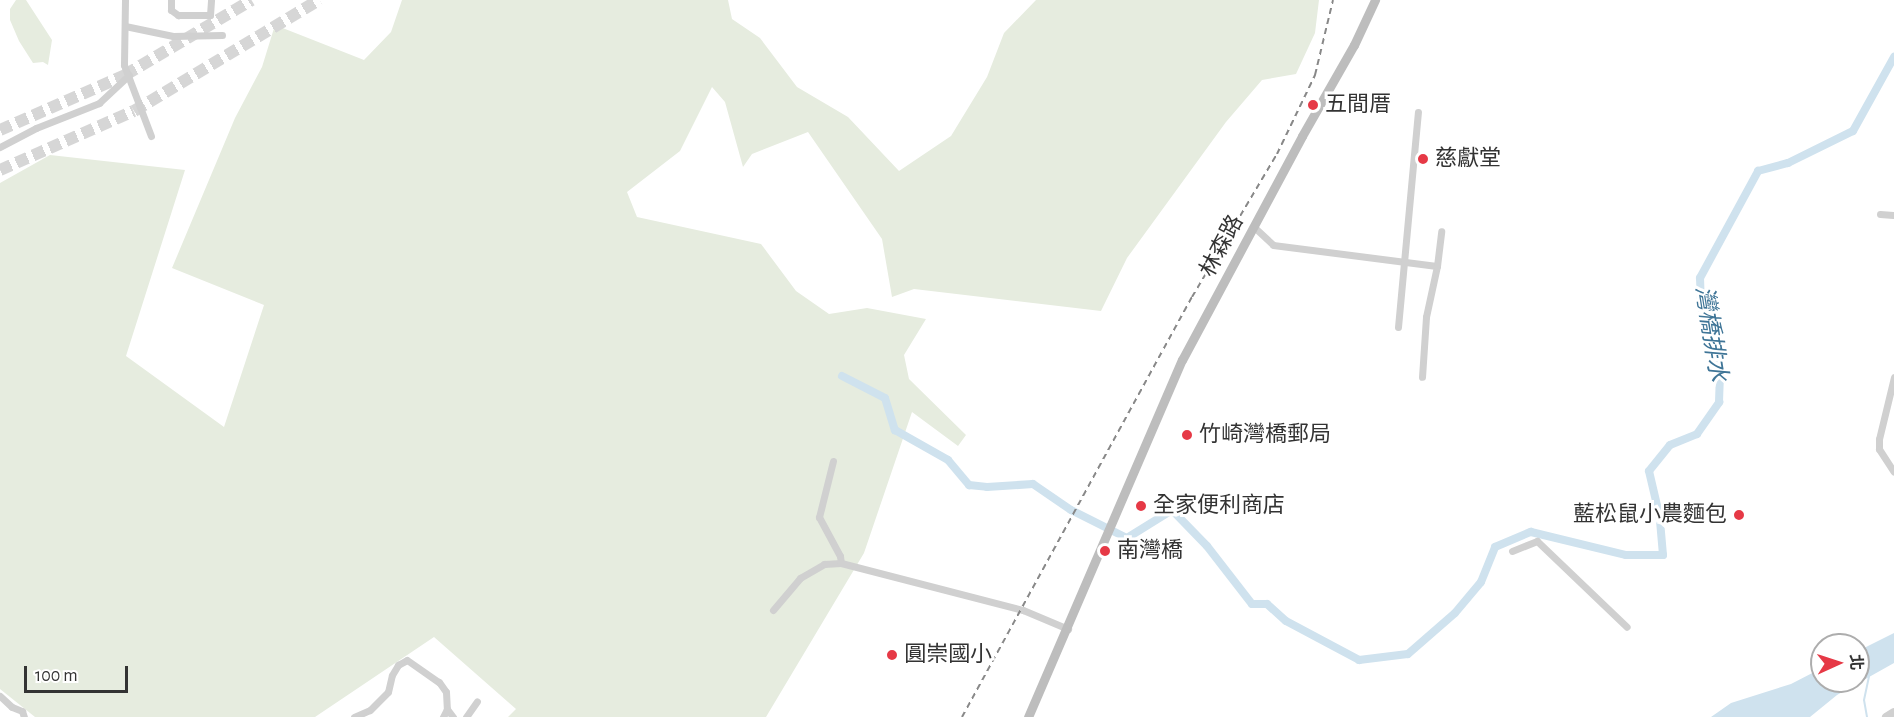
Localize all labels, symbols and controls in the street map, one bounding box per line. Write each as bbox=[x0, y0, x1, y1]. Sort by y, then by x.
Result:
place label: 五間厝 bbox=[1325, 92, 1391, 118]
marker: 五間厝 bbox=[1306, 98, 1320, 112]
place label: 慈獻堂 bbox=[1435, 146, 1501, 172]
marker: 慈獻堂 bbox=[1416, 152, 1430, 166]
street label: 林森路 bbox=[1195, 211, 1249, 281]
water label: 灣橋排水 bbox=[1688, 284, 1732, 384]
place label: 竹崎灣橋郵局 bbox=[1199, 422, 1331, 448]
marker: 竹崎灣橋郵局 bbox=[1180, 428, 1194, 442]
place label: 全家便利商店 bbox=[1153, 493, 1285, 519]
marker: 全家便利商店 bbox=[1134, 499, 1148, 513]
place label: 藍松鼠小農麵包 bbox=[1573, 502, 1727, 528]
marker: 藍松鼠小農麵包 bbox=[1732, 508, 1746, 522]
place label: 南灣橋 bbox=[1117, 538, 1183, 564]
marker: 南灣橋 bbox=[1098, 544, 1112, 558]
north arrow bbox=[1810, 633, 1870, 693]
place label: 圓崇國小 bbox=[904, 642, 992, 668]
marker: 圓崇國小 bbox=[885, 648, 899, 662]
scale bar bbox=[27, 654, 130, 692]
text: 北 bbox=[1848, 654, 1864, 671]
text: 100 m bbox=[35, 667, 78, 685]

